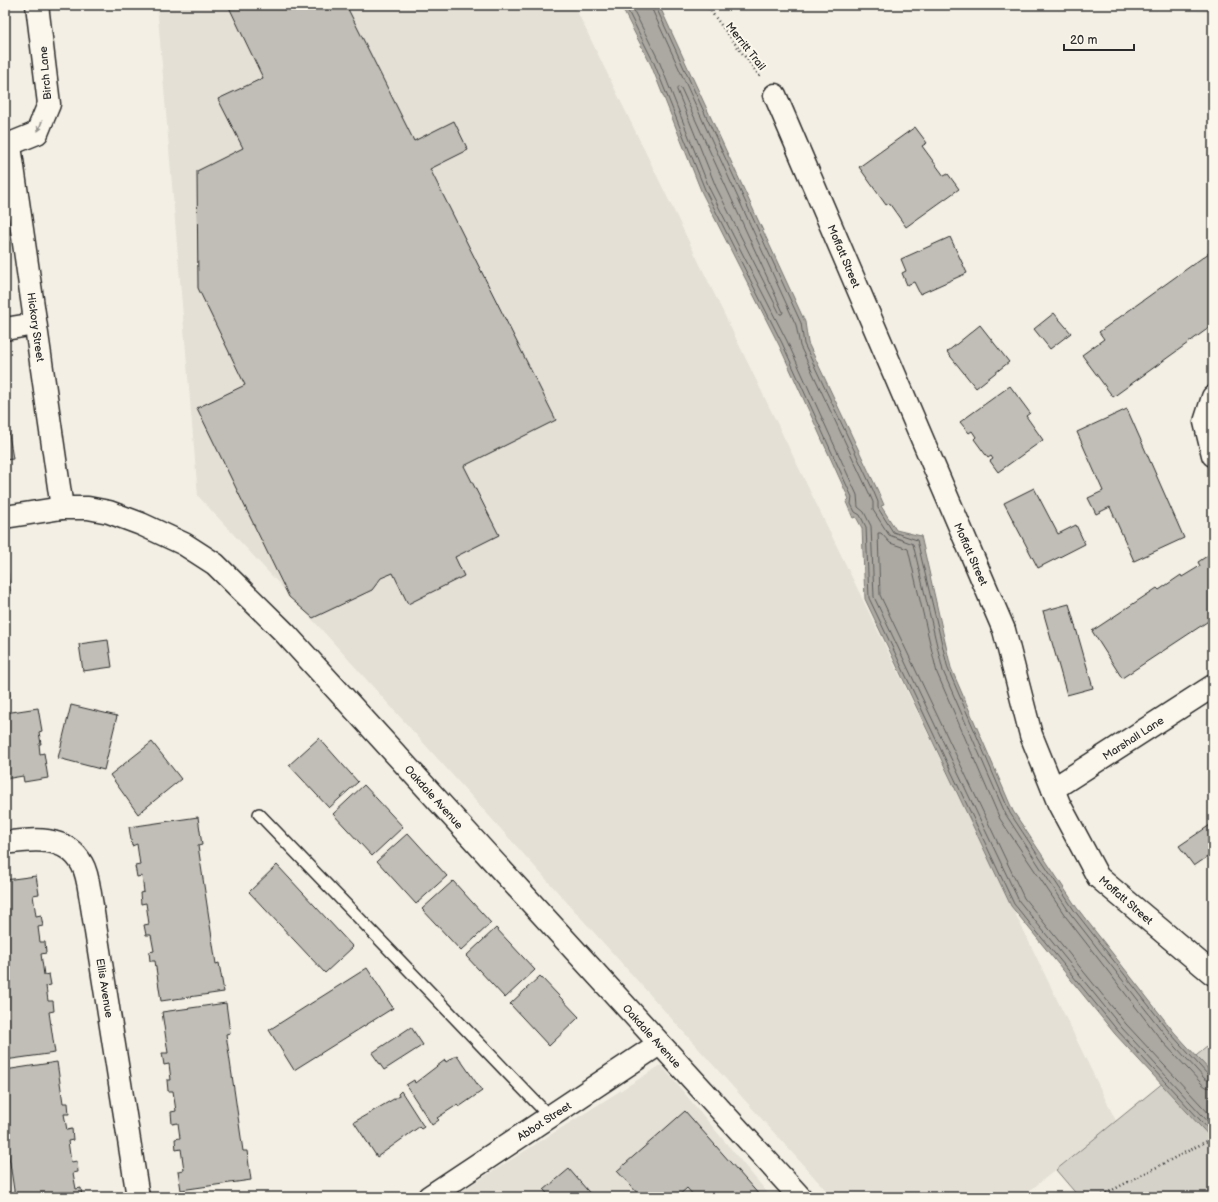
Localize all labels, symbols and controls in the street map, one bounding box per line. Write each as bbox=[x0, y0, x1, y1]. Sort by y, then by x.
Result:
street label: Merritt Trail bbox=[723, 20, 768, 73]
scale bar bbox=[1064, 26, 1134, 52]
text: 20 m bbox=[1070, 33, 1097, 48]
street label: Birch Lane bbox=[37, 45, 54, 100]
one-way arrow bbox=[37, 120, 43, 131]
street label: Moffatt Street bbox=[824, 223, 863, 290]
street label: Hickory Street bbox=[24, 292, 47, 363]
street label: Moffatt Street bbox=[951, 521, 990, 588]
street label: Marshall Lane bbox=[1100, 714, 1167, 763]
street label: Oakdale Avenue bbox=[402, 763, 466, 832]
street label: Moffatt Street bbox=[1096, 873, 1156, 928]
street label: Ellis Avenue bbox=[93, 957, 116, 1019]
street label: Oakdale Avenue bbox=[620, 1002, 684, 1071]
street label: Abbot Street bbox=[515, 1099, 574, 1144]

